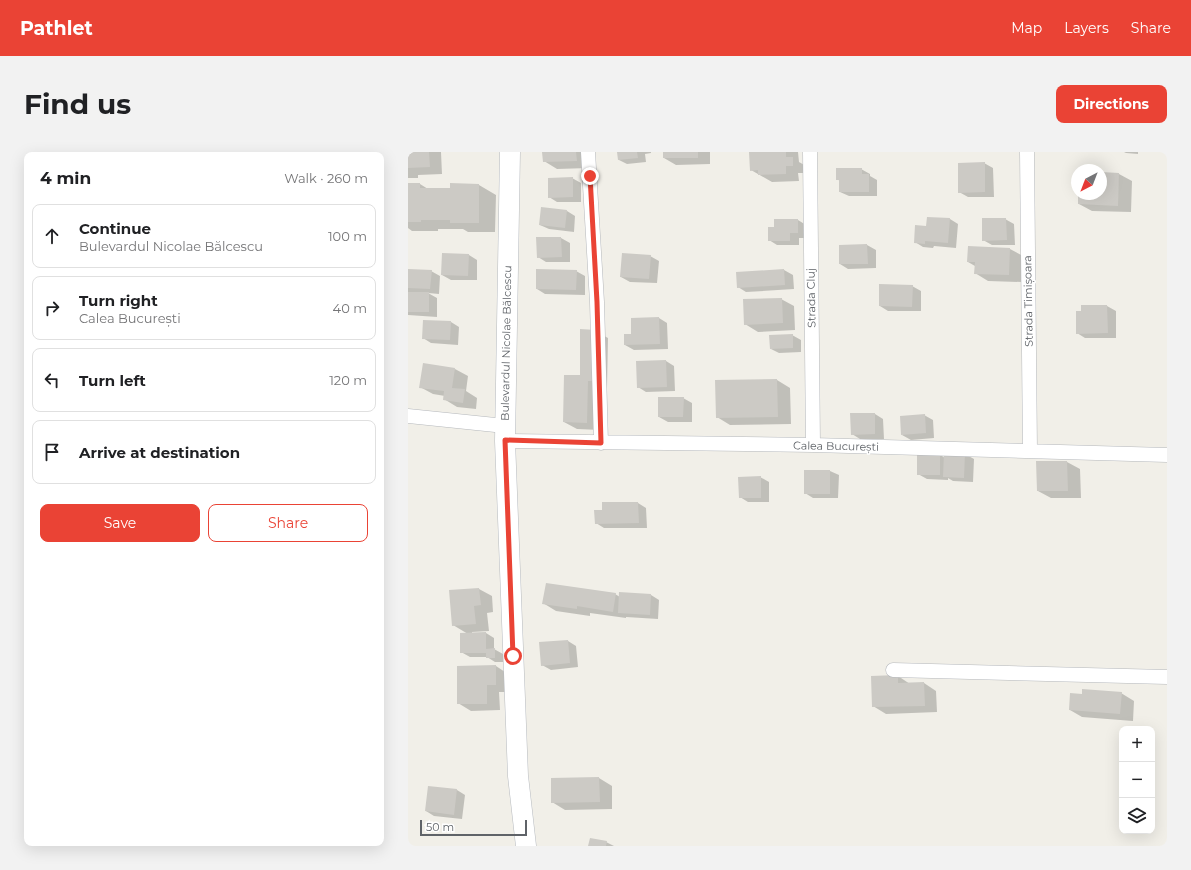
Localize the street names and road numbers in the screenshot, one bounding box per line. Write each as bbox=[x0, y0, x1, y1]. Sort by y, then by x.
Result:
street label: Strada Timișoara bbox=[1020, 255, 1036, 347]
street label: Bulevardul Nicolae Bălcescu bbox=[498, 265, 514, 421]
street label: Strada Cluj bbox=[803, 268, 819, 328]
street label: Calea București bbox=[793, 438, 879, 454]

